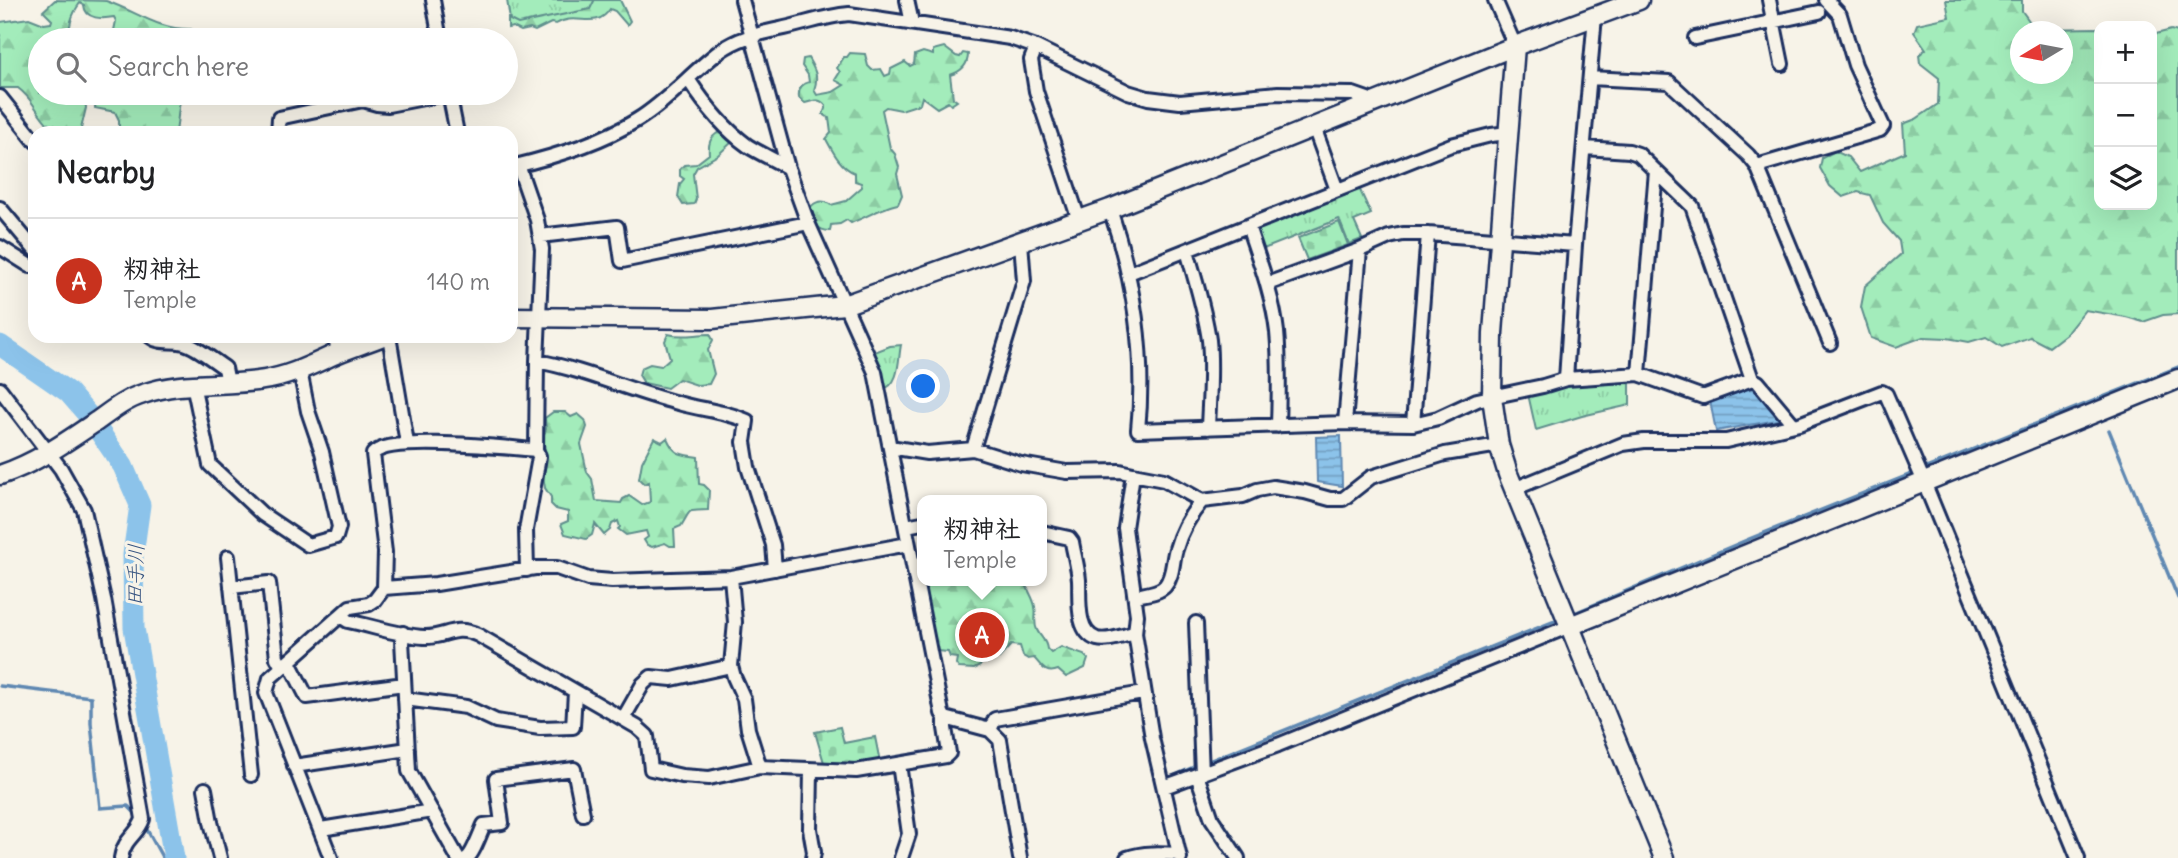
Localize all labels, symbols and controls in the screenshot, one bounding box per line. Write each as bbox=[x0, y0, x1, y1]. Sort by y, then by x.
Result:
north arrow bbox=[2010, 21, 2073, 84]
map controls bbox=[2094, 21, 2157, 210]
button: + bbox=[2094, 21, 2157, 84]
search box bbox=[28, 28, 518, 105]
icon: search bbox=[52, 48, 90, 86]
text: Search here bbox=[108, 50, 249, 83]
button: − bbox=[2094, 84, 2157, 147]
button: layers bbox=[2094, 147, 2157, 210]
text: Nearby bbox=[56, 153, 156, 191]
text: 籾神社 bbox=[123, 252, 201, 285]
text: A bbox=[72, 267, 86, 296]
text: 140 m bbox=[427, 267, 490, 296]
text: Temple bbox=[123, 285, 197, 314]
your location bbox=[906, 369, 940, 403]
popup bbox=[917, 495, 1047, 586]
text: 籾神社 bbox=[943, 512, 1021, 545]
water label: 田手川 bbox=[120, 543, 150, 607]
text: Temple bbox=[943, 545, 1017, 574]
pin: A bbox=[959, 609, 1005, 661]

